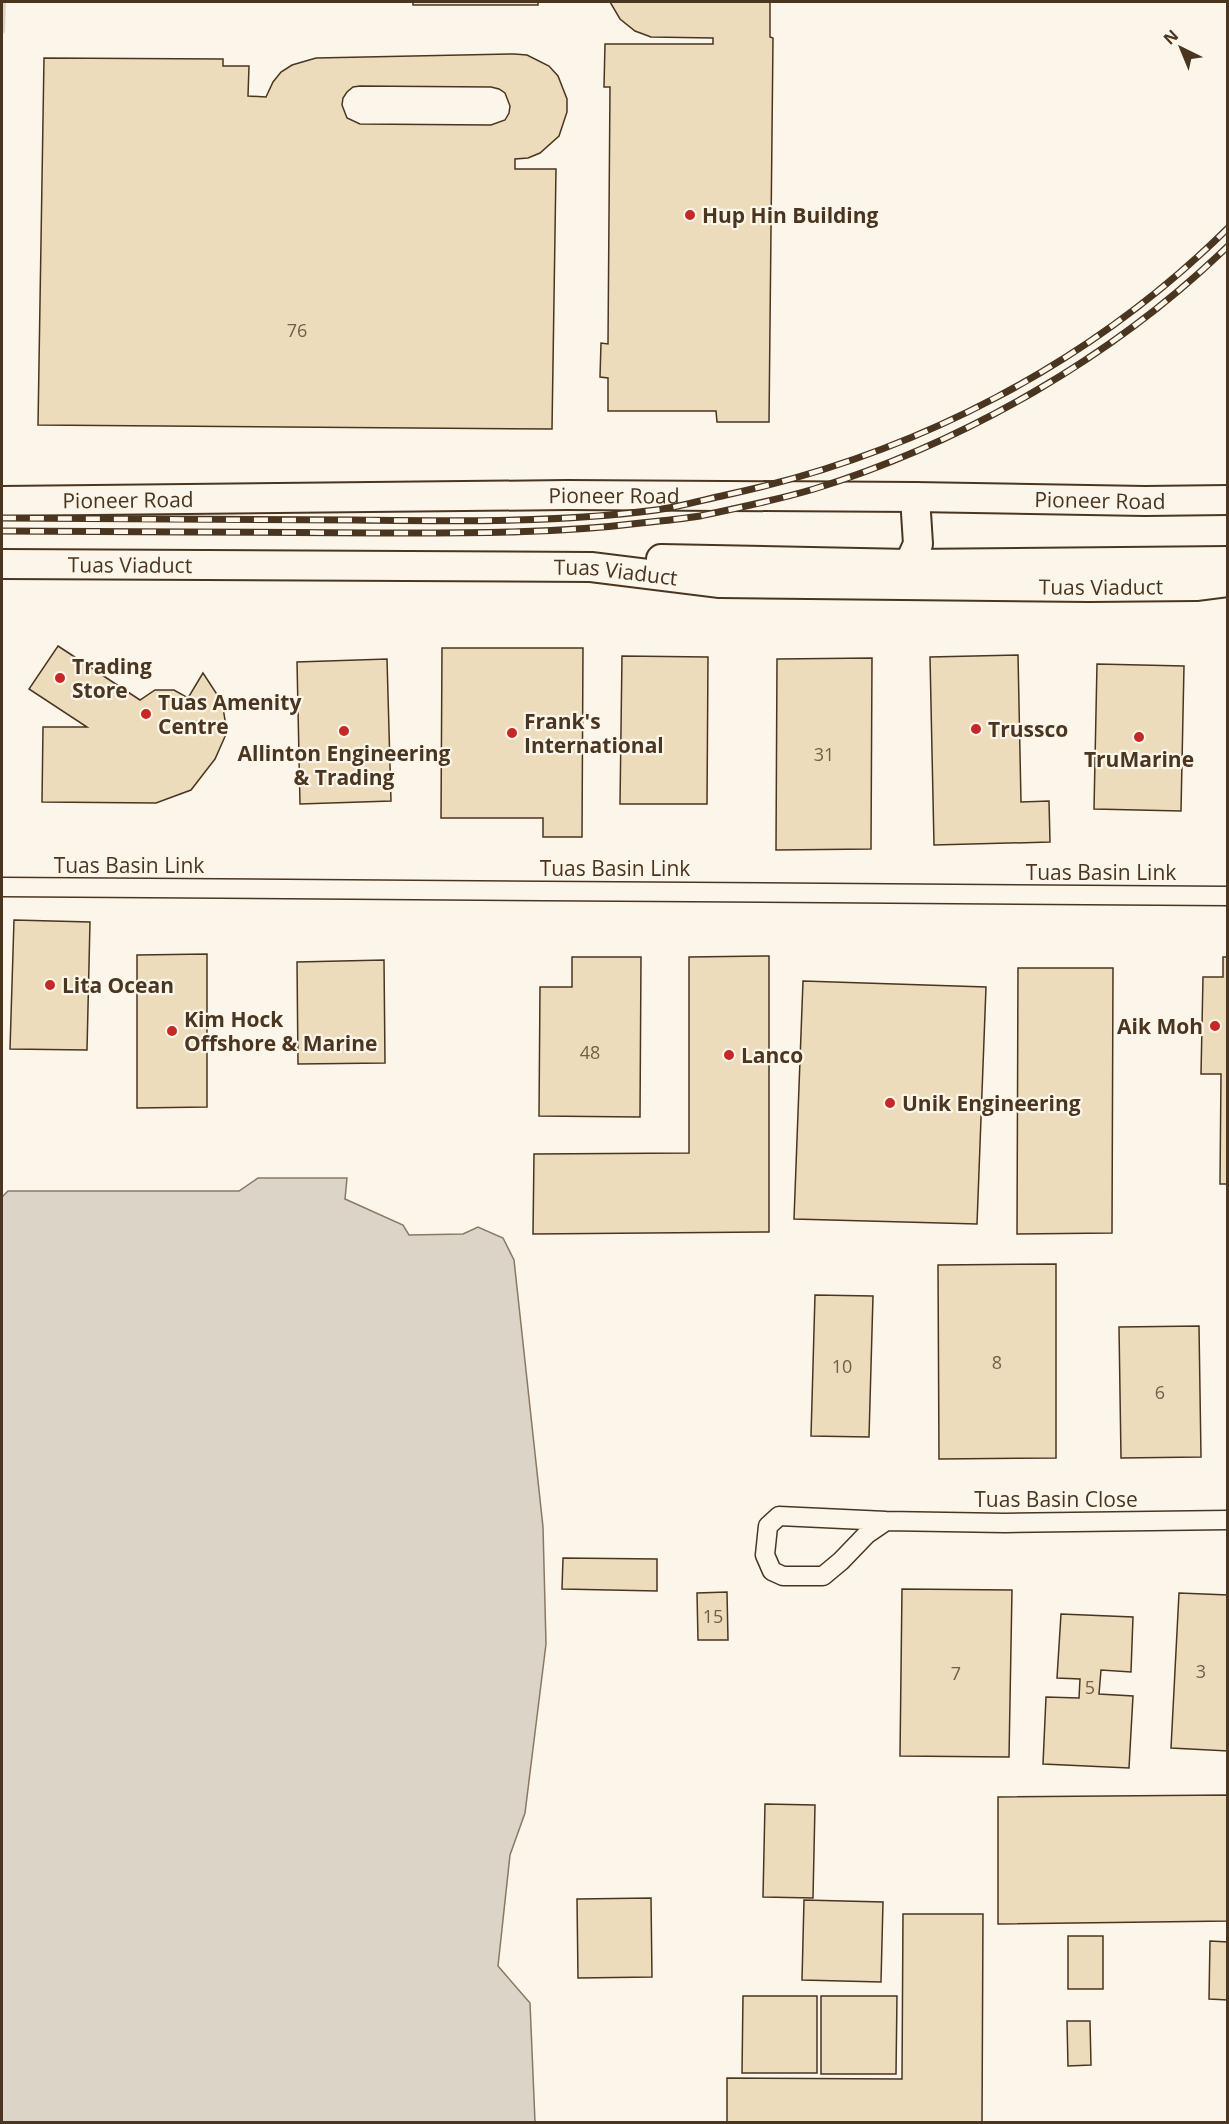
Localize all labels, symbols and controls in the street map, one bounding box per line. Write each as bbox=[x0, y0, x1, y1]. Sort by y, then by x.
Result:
north arrow bbox=[1151, 18, 1211, 78]
text: N bbox=[1159, 25, 1183, 50]
place label: Hup Hin Building bbox=[702, 201, 879, 229]
marker: Hup Hin Building bbox=[683, 208, 697, 222]
house number: 76 bbox=[287, 318, 307, 342]
street label: Pioneer Road bbox=[548, 481, 680, 510]
street label: Pioneer Road bbox=[62, 485, 194, 514]
street label: Pioneer Road bbox=[1034, 485, 1166, 515]
street label: Tuas Viaduct bbox=[68, 550, 192, 579]
street label: Tuas Viaduct bbox=[554, 553, 679, 592]
street label: Tuas Viaduct bbox=[1039, 572, 1163, 601]
place label: Trading Store bbox=[72, 652, 152, 704]
marker: Trading Store bbox=[53, 671, 67, 685]
place label: Tuas Amenity Centre bbox=[158, 688, 301, 740]
marker: Tuas Amenity Centre bbox=[139, 707, 153, 721]
place label: Frank's International bbox=[524, 707, 664, 759]
place label: Trussco bbox=[988, 715, 1068, 743]
marker: Trussco bbox=[969, 722, 983, 736]
marker: Allinton Engineering & Trading bbox=[337, 724, 351, 738]
marker: Frank's International bbox=[505, 726, 519, 740]
marker: TruMarine bbox=[1132, 730, 1146, 744]
place label: Allinton Engineering & Trading bbox=[238, 739, 451, 791]
house number: 31 bbox=[814, 742, 834, 766]
place label: TruMarine bbox=[1084, 745, 1194, 773]
street label: Tuas Basin Link bbox=[54, 851, 204, 879]
street label: Tuas Basin Link bbox=[540, 854, 690, 882]
street label: Tuas Basin Link bbox=[1026, 858, 1176, 886]
place label: Lita Ocean bbox=[62, 971, 174, 999]
marker: Lita Ocean bbox=[43, 978, 57, 992]
place label: Kim Hock Offshore & Marine bbox=[184, 1005, 377, 1057]
place label: Aik Moh bbox=[1117, 1012, 1203, 1040]
marker: Aik Moh bbox=[1208, 1019, 1222, 1033]
marker: Kim Hock Offshore & Marine bbox=[165, 1024, 179, 1038]
house number: 48 bbox=[580, 1040, 600, 1064]
place label: Lanco bbox=[741, 1041, 803, 1069]
marker: Lanco bbox=[722, 1048, 736, 1062]
place label: Unik Engineering bbox=[902, 1089, 1081, 1117]
marker: Unik Engineering bbox=[883, 1096, 897, 1110]
house number: 8 bbox=[992, 1350, 1002, 1374]
house number: 10 bbox=[832, 1354, 852, 1378]
house number: 6 bbox=[1155, 1380, 1165, 1404]
street label: Tuas Basin Close bbox=[974, 1485, 1138, 1513]
house number: 15 bbox=[703, 1604, 723, 1628]
house number: 3 bbox=[1196, 1659, 1206, 1683]
house number: 7 bbox=[951, 1661, 961, 1685]
house number: 5 bbox=[1085, 1675, 1095, 1699]

